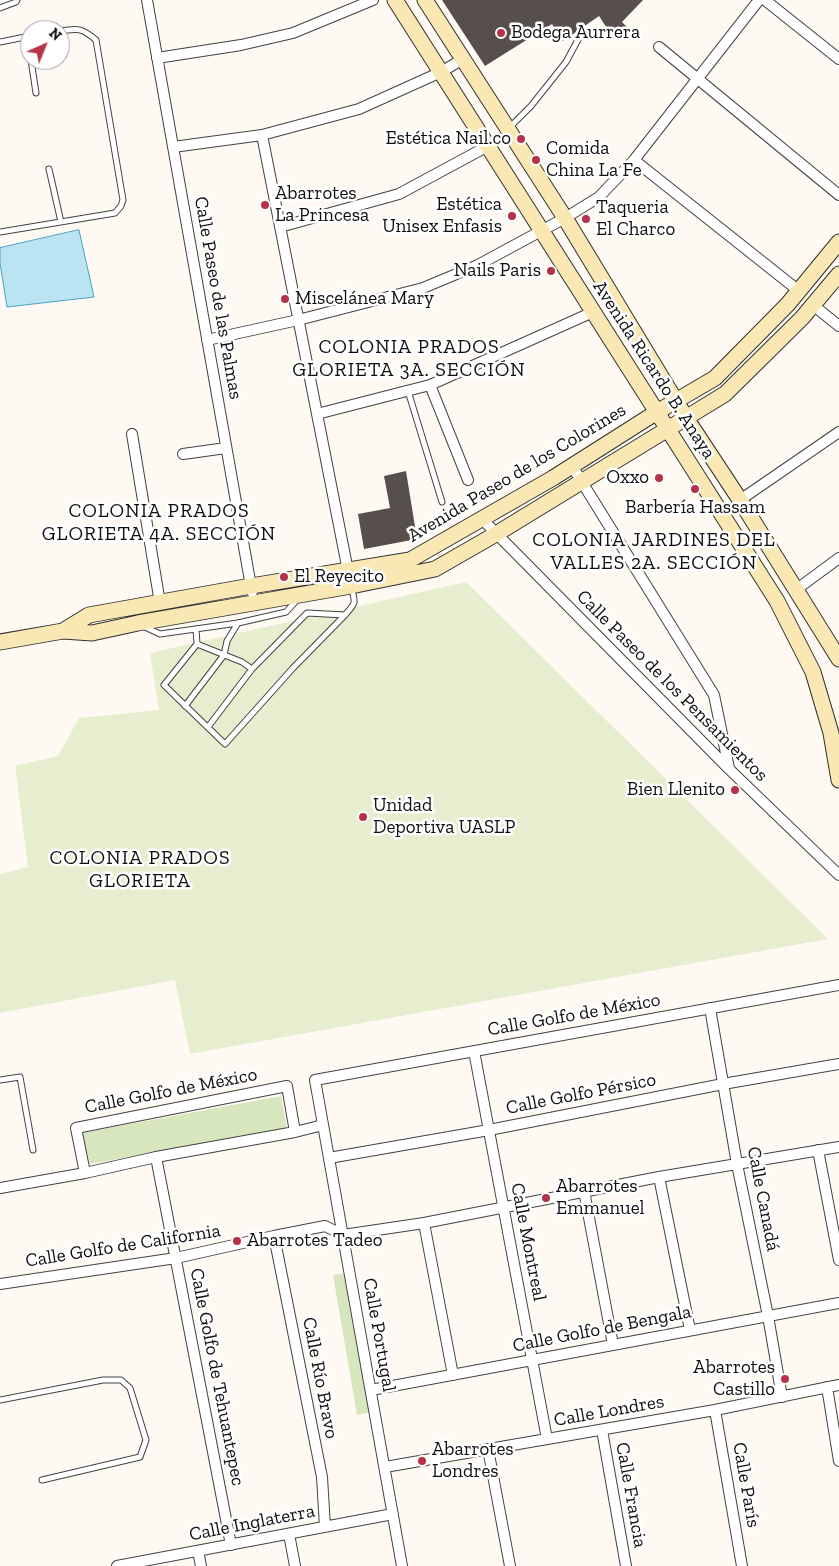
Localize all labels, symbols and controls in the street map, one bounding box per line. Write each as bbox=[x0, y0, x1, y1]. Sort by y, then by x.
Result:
north arrow bbox=[20, 20, 70, 70]
place label: Bodega Aurrera bbox=[511, 22, 640, 44]
text: N bbox=[45, 25, 65, 44]
marker: Bodega Aurrera bbox=[495, 27, 507, 39]
place label: Estética Nail.co bbox=[385, 128, 511, 150]
marker: Estética Nail.co bbox=[515, 133, 527, 145]
place label: Comida China La Fe bbox=[546, 138, 642, 182]
marker: Comida China La Fe bbox=[530, 154, 542, 166]
place label: Abarrotes La Princesa bbox=[275, 183, 369, 227]
place label: Estética Unisex Enfasis bbox=[382, 194, 502, 238]
street label: Calle Paseo de las Palmas bbox=[189, 195, 247, 401]
place label: Taqueria El Charco bbox=[596, 197, 675, 241]
marker: Abarrotes La Princesa bbox=[259, 199, 271, 211]
marker: Estética Unisex Enfasis bbox=[506, 210, 518, 222]
marker: Taqueria El Charco bbox=[580, 213, 592, 225]
place label: Nails Paris bbox=[454, 260, 541, 282]
marker: Nails Paris bbox=[545, 265, 557, 277]
street label: Avenida Ricardo B. Anaya bbox=[588, 277, 720, 463]
place label: Miscelánea Mary bbox=[295, 288, 434, 310]
marker: Miscelánea Mary bbox=[279, 293, 291, 305]
district label: COLONIA PRADOS GLORIETA 3A. SECCIÓN bbox=[290, 335, 528, 382]
street label: Avenida Paseo de los Colorines bbox=[404, 399, 630, 547]
place label: Oxxo bbox=[606, 467, 649, 489]
marker: Oxxo bbox=[653, 472, 665, 484]
marker: Barbería Hassam bbox=[689, 483, 701, 495]
place label: Barbería Hassam bbox=[625, 497, 765, 519]
district label: COLONIA PRADOS GLORIETA 4A. SECCIÓN bbox=[39, 499, 279, 546]
district label: COLONIA JARDINES DEL VALLES 2A. SECCIÓN bbox=[530, 528, 778, 575]
place label: El Reyecito bbox=[294, 566, 384, 588]
marker: El Reyecito bbox=[278, 571, 290, 583]
street label: Calle Paseo de los Pensamientos bbox=[571, 585, 773, 787]
place label: Bien Llenito bbox=[627, 779, 725, 801]
marker: Bien Llenito bbox=[729, 784, 741, 796]
place label: Unidad Deportiva UASLP bbox=[373, 795, 515, 839]
marker: Unidad Deportiva UASLP bbox=[357, 811, 369, 823]
district label: COLONIA PRADOS GLORIETA bbox=[48, 846, 232, 893]
street label: Calle Golfo de México bbox=[486, 989, 662, 1041]
street label: Calle Golfo de México bbox=[83, 1063, 259, 1119]
street label: Calle Golfo Pérsico bbox=[504, 1068, 658, 1120]
street label: Calle Canadá bbox=[742, 1145, 784, 1253]
place label: Abarrotes Emmanuel bbox=[556, 1176, 645, 1220]
street label: Calle Montreal bbox=[505, 1181, 551, 1303]
marker: Abarrotes Emmanuel bbox=[540, 1192, 552, 1204]
street label: Calle Golfo de California bbox=[24, 1219, 222, 1273]
place label: Abarrotes Tadeo bbox=[247, 1230, 382, 1252]
marker: Abarrotes Tadeo bbox=[231, 1235, 243, 1247]
street label: Calle Golfo de Tehuantepec bbox=[185, 1266, 249, 1488]
street label: Calle Portugal bbox=[358, 1276, 400, 1394]
street label: Calle Golfo de Bengala bbox=[511, 1300, 693, 1358]
street label: Calle Río Bravo bbox=[297, 1315, 343, 1441]
place label: Abarrotes Castillo bbox=[693, 1357, 775, 1401]
marker: Abarrotes Castillo bbox=[779, 1373, 791, 1385]
street label: Calle Londres bbox=[552, 1390, 666, 1432]
place label: Abarrotes Londres bbox=[432, 1439, 514, 1483]
street label: Calle Francia bbox=[611, 1440, 651, 1550]
street label: Calle París bbox=[727, 1440, 765, 1530]
marker: Abarrotes Londres bbox=[416, 1455, 428, 1467]
street label: Calle Inglaterra bbox=[187, 1500, 317, 1546]

